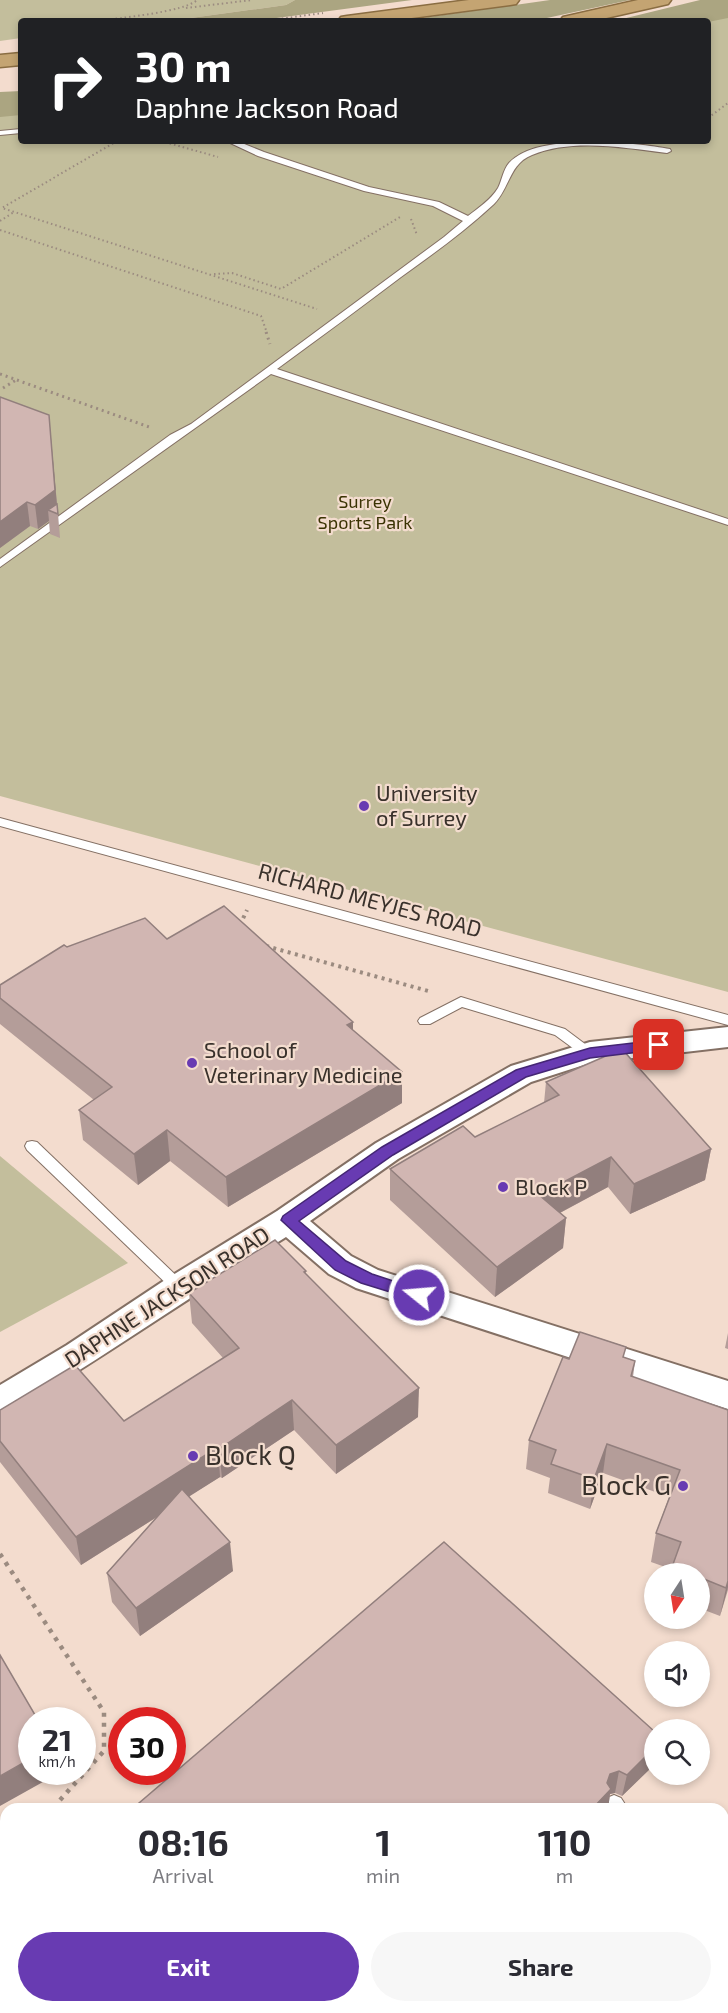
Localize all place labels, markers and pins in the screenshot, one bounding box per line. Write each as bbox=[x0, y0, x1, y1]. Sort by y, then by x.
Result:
place label: University of Surrey bbox=[376, 779, 478, 830]
marker: University of Surrey bbox=[357, 799, 371, 813]
pin bbox=[633, 1019, 684, 1070]
place label: School of Veterinary Medicine bbox=[204, 1036, 403, 1087]
marker: School of Veterinary Medicine bbox=[185, 1056, 199, 1070]
place label: Block P bbox=[515, 1173, 587, 1199]
marker: Block P bbox=[496, 1180, 510, 1194]
place label: Block Q bbox=[205, 1438, 296, 1471]
marker: Block Q bbox=[186, 1449, 200, 1463]
place label: Block G bbox=[581, 1468, 671, 1500]
marker: Block G bbox=[676, 1479, 690, 1493]

